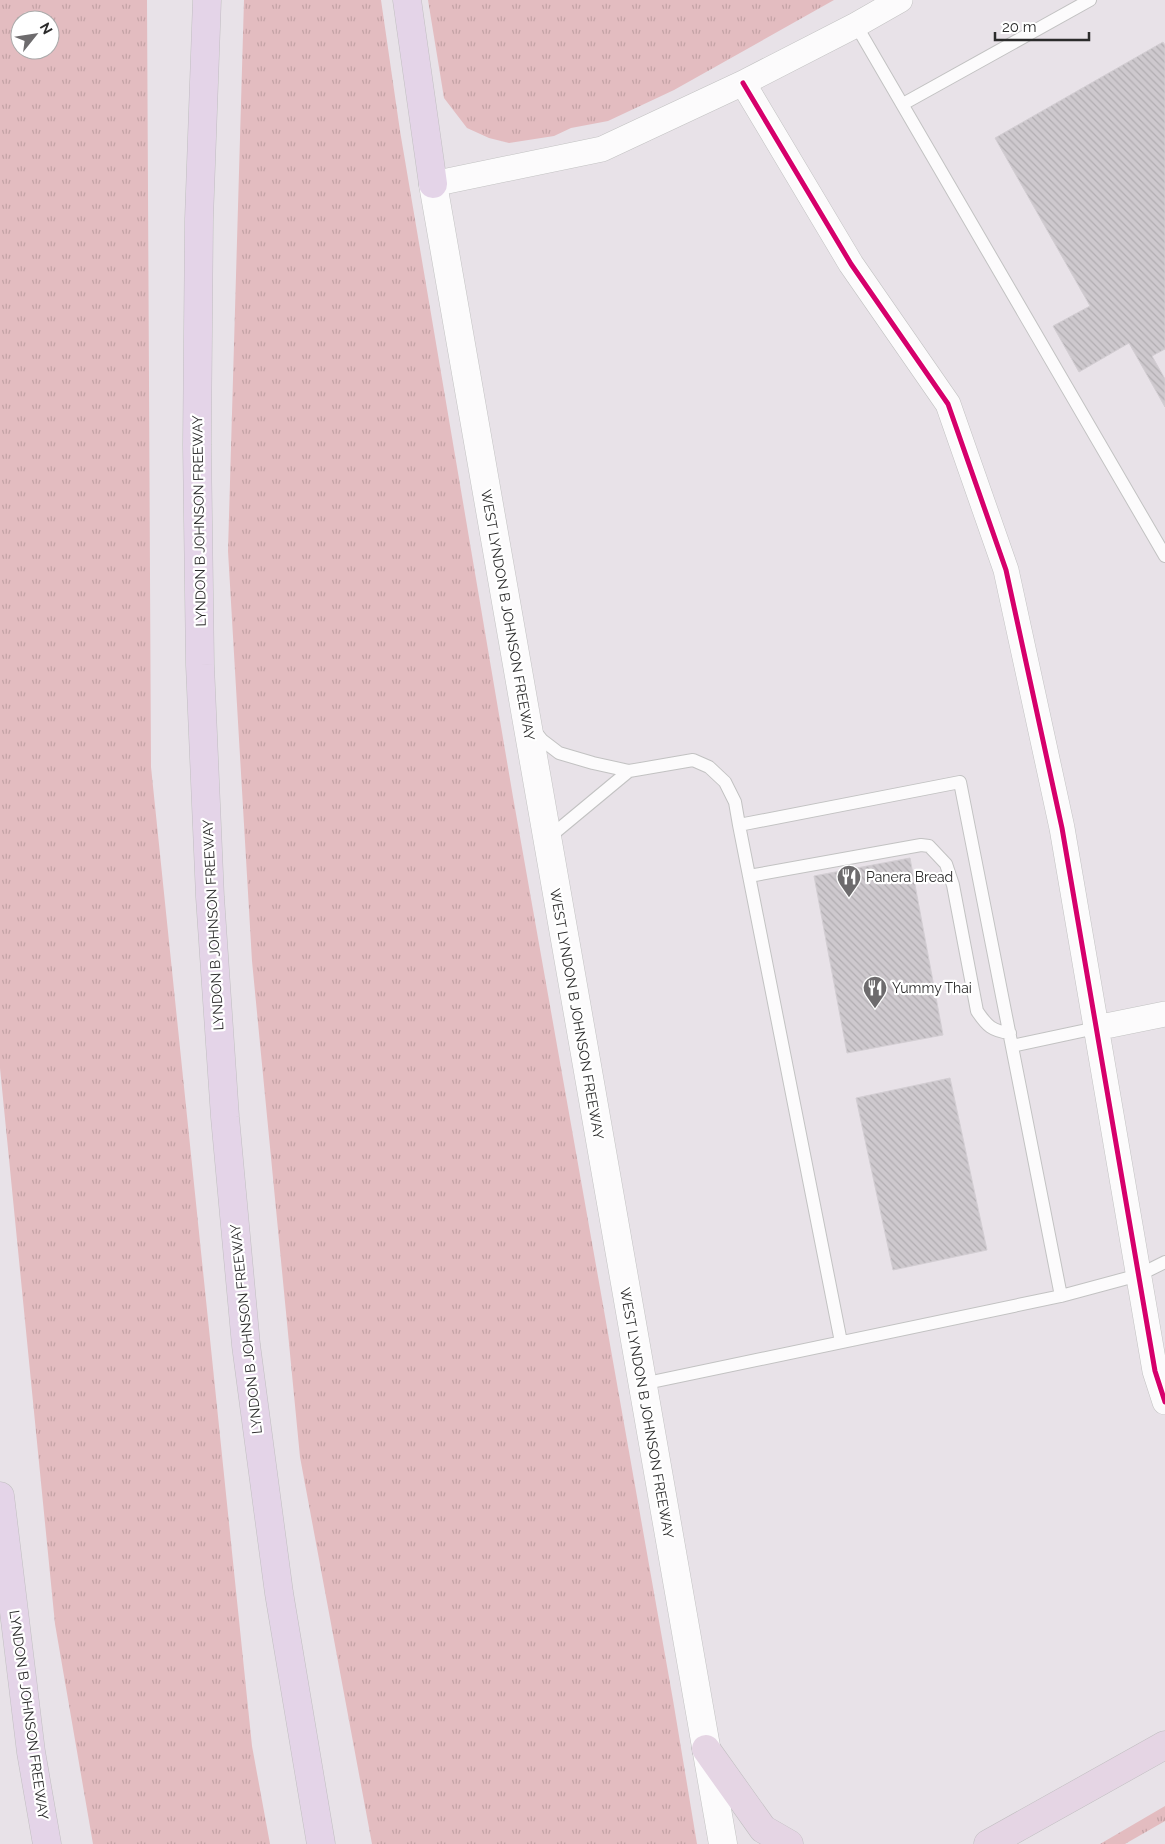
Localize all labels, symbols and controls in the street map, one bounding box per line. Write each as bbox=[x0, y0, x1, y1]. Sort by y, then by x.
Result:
north arrow bbox=[10, 10, 60, 60]
scale bar bbox=[995, 10, 1089, 42]
text: 20 m bbox=[1002, 18, 1037, 36]
text: N bbox=[37, 20, 56, 37]
street label: LYNDON B JOHNSON FREEWAY bbox=[189, 415, 209, 627]
street label: WEST LYNDON B JOHNSON FREEWAY bbox=[478, 488, 538, 742]
street label: LYNDON B JOHNSON FREEWAY bbox=[199, 819, 227, 1031]
restaurant icon: Panera Bread bbox=[836, 864, 862, 898]
place label: Panera Bread bbox=[866, 869, 953, 885]
street label: WEST LYNDON B JOHNSON FREEWAY bbox=[547, 887, 607, 1141]
restaurant icon: Yummy Thai bbox=[862, 975, 888, 1009]
place label: Yummy Thai bbox=[892, 980, 972, 996]
street label: LYNDON B JOHNSON FREEWAY bbox=[227, 1223, 265, 1435]
street label: WEST LYNDON B JOHNSON FREEWAY bbox=[617, 1286, 677, 1540]
street label: LYNDON B JOHNSON FREEWAY bbox=[6, 1609, 52, 1821]

